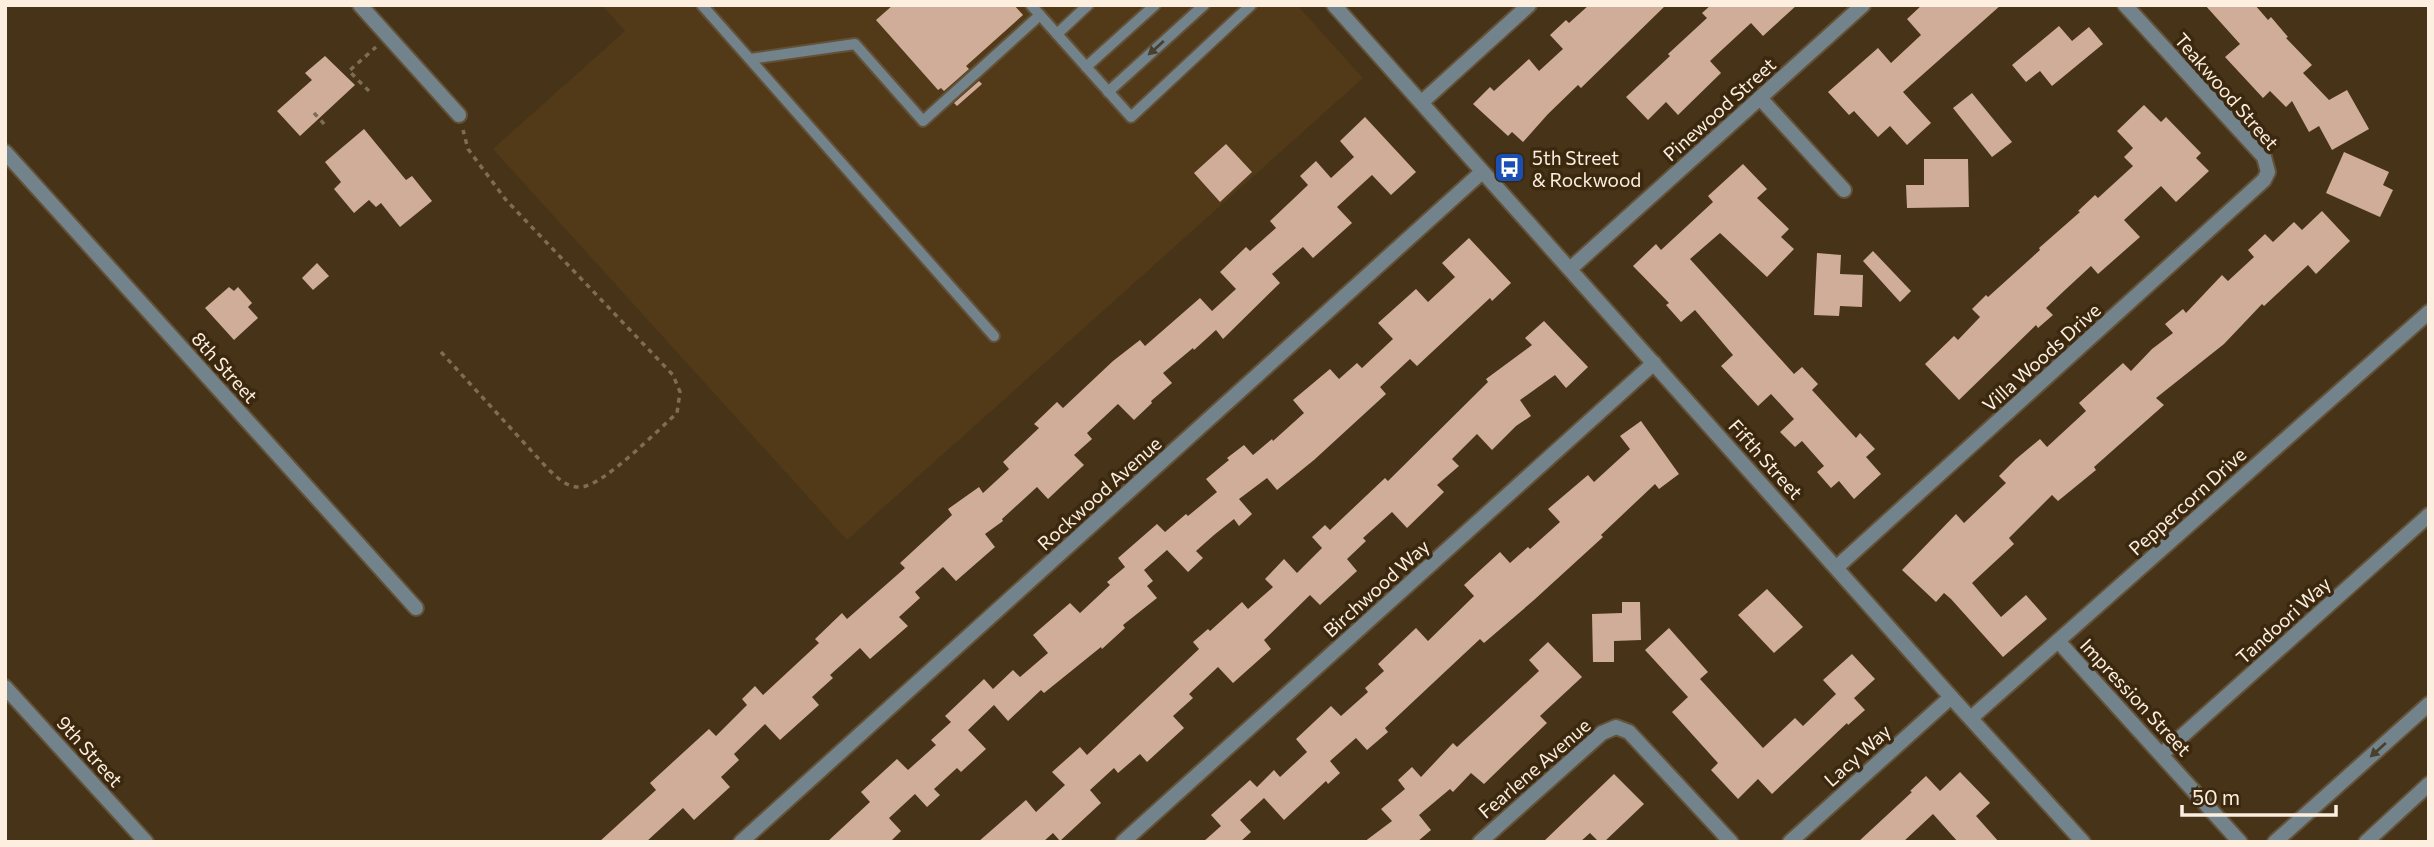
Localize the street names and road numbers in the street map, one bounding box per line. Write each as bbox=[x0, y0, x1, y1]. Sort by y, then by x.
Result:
street label: Teakwood Street bbox=[2170, 28, 2284, 154]
street label: Pinewood Street bbox=[1658, 52, 1780, 166]
street label: Villa Woods Drive bbox=[1977, 298, 2105, 416]
street label: 8th Street bbox=[187, 327, 263, 407]
street label: Fifth Street bbox=[1724, 414, 1808, 504]
street label: Rockwood Avenue bbox=[1032, 431, 1166, 555]
street label: Peppercorn Drive bbox=[2124, 442, 2250, 560]
street label: Birchwood Way bbox=[1318, 534, 1434, 642]
street label: Tandoori Way bbox=[2231, 572, 2335, 668]
street label: Impression Street bbox=[2076, 634, 2196, 761]
street label: 9th Street bbox=[52, 711, 128, 791]
street label: Fearlene Avenue bbox=[1473, 713, 1595, 823]
street label: Lacy Way bbox=[1819, 719, 1895, 791]

